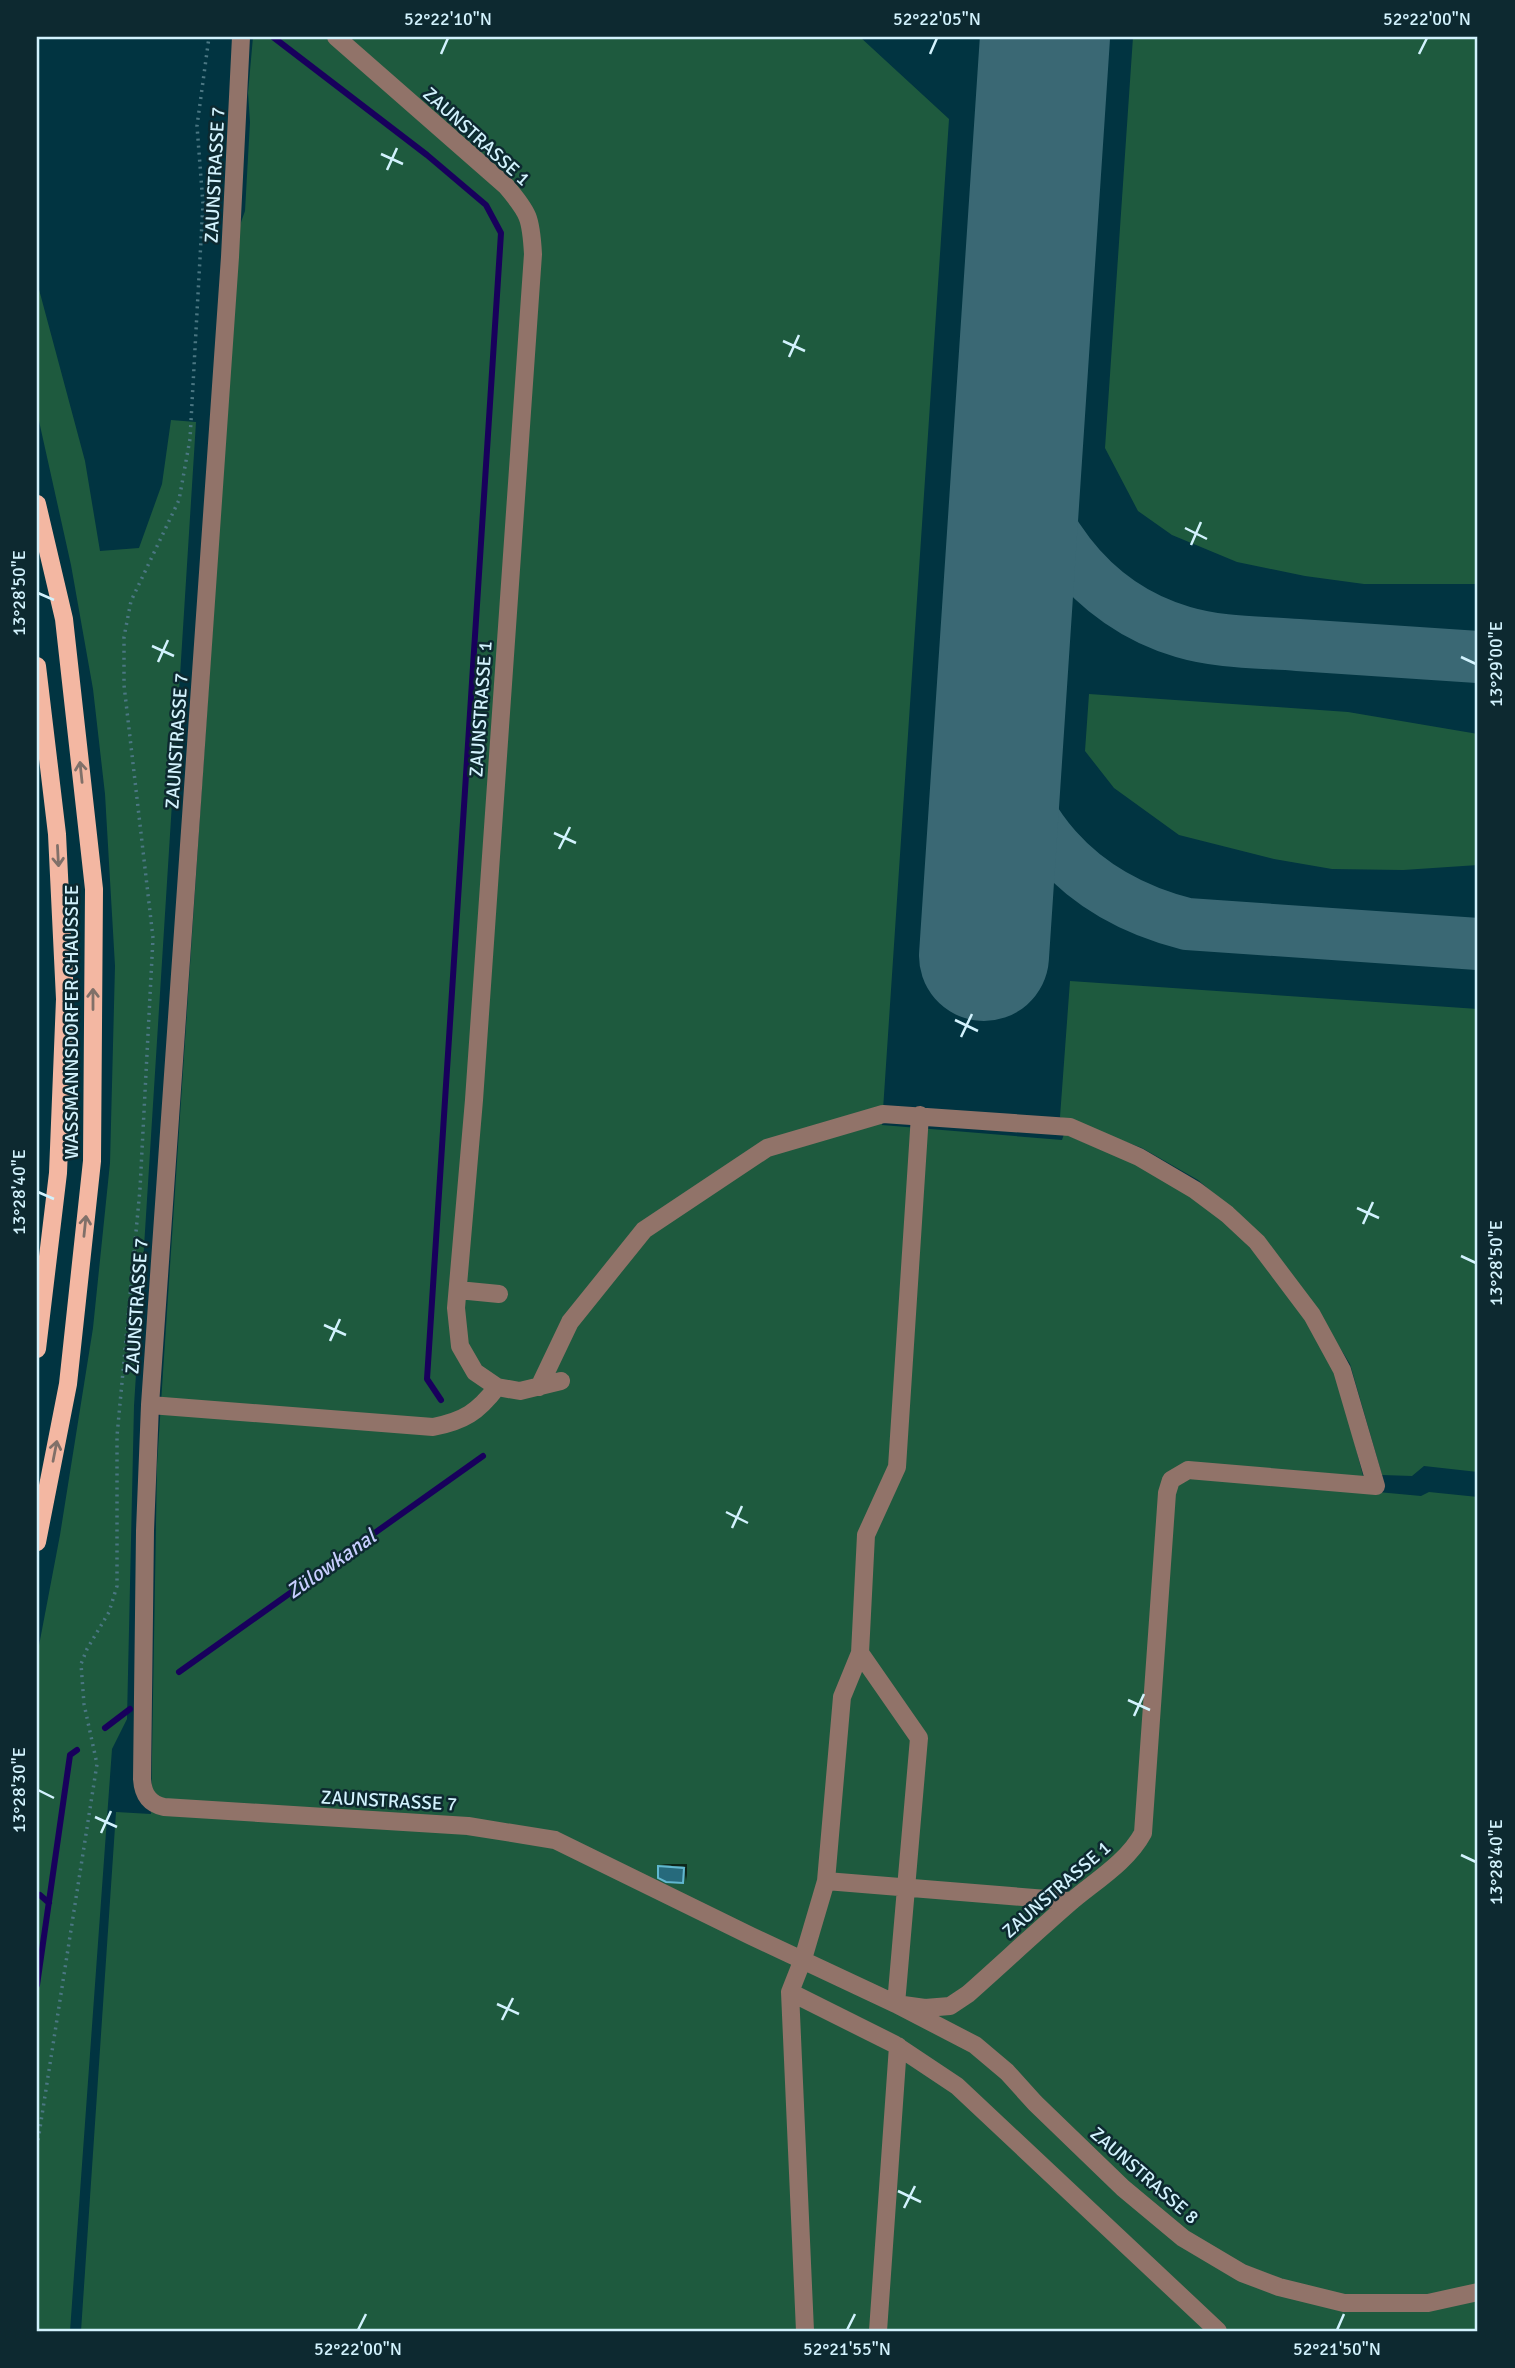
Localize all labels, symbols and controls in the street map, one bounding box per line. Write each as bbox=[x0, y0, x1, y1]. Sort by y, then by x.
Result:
text: 52°22'10"N bbox=[404, 8, 492, 30]
text: 52°22'05"N bbox=[893, 8, 981, 30]
text: 52°22'00"N bbox=[1383, 8, 1471, 30]
street label: ZAUNSTRASSE 1 bbox=[418, 82, 535, 191]
street label: ZAUNSTRASSE 7 bbox=[199, 106, 231, 244]
text: 13°28'50"E bbox=[8, 550, 30, 636]
text: 13°29'00"E bbox=[1485, 621, 1507, 707]
street label: ZAUNSTRASSE 1 bbox=[464, 640, 498, 778]
street label: ZAUNSTRASSE 7 bbox=[160, 672, 194, 810]
one-way arrow bbox=[74, 761, 87, 784]
one-way arrow bbox=[52, 844, 65, 867]
street label: WASSMANNSDORFER CHAUSSEE bbox=[60, 885, 84, 1159]
one-way arrow bbox=[86, 987, 100, 1010]
text: 13°28'40"E bbox=[8, 1149, 30, 1235]
one-way arrow bbox=[79, 1215, 92, 1237]
text: 13°28'50"E bbox=[1485, 1220, 1507, 1306]
street label: ZAUNSTRASSE 7 bbox=[120, 1237, 154, 1375]
one-way arrow bbox=[49, 1440, 62, 1463]
water label: Zülowkanal bbox=[281, 1522, 383, 1604]
text: 13°28'30"E bbox=[8, 1747, 30, 1833]
street label: ZAUNSTRASSE 7 bbox=[320, 1785, 458, 1817]
text: 13°28'40"E bbox=[1485, 1819, 1507, 1905]
street label: ZAUNSTRASSE 1 bbox=[997, 1836, 1116, 1944]
street label: ZAUNSTRASSE 8 bbox=[1085, 2122, 1204, 2230]
text: 52°22'00"N bbox=[314, 2338, 402, 2360]
text: 52°21'55"N bbox=[803, 2338, 891, 2360]
text: 52°21'50"N bbox=[1293, 2338, 1381, 2360]

